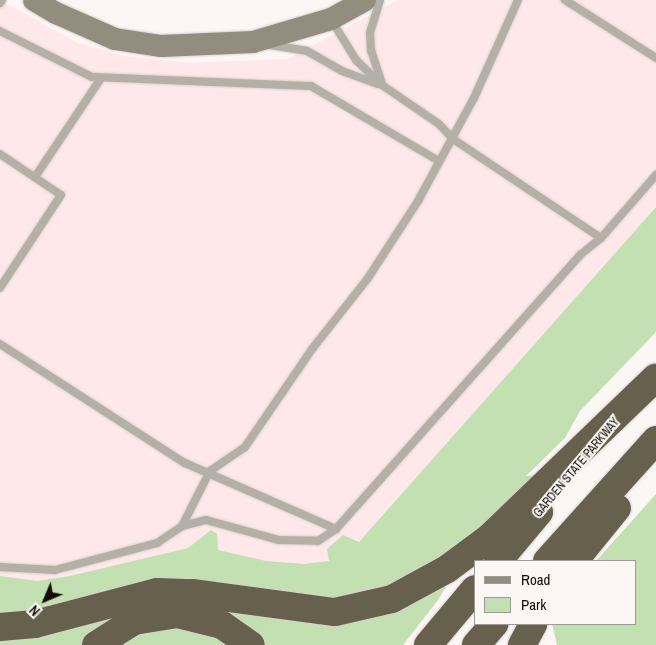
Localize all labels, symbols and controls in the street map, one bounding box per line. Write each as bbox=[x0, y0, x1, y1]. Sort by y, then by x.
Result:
street label: GARDEN STATE PARKWAY bbox=[531, 415, 623, 521]
legend bbox=[473, 560, 636, 625]
text: Road bbox=[521, 569, 550, 590]
north arrow bbox=[20, 575, 70, 625]
text: Park bbox=[521, 594, 546, 615]
text: N bbox=[25, 601, 44, 620]

